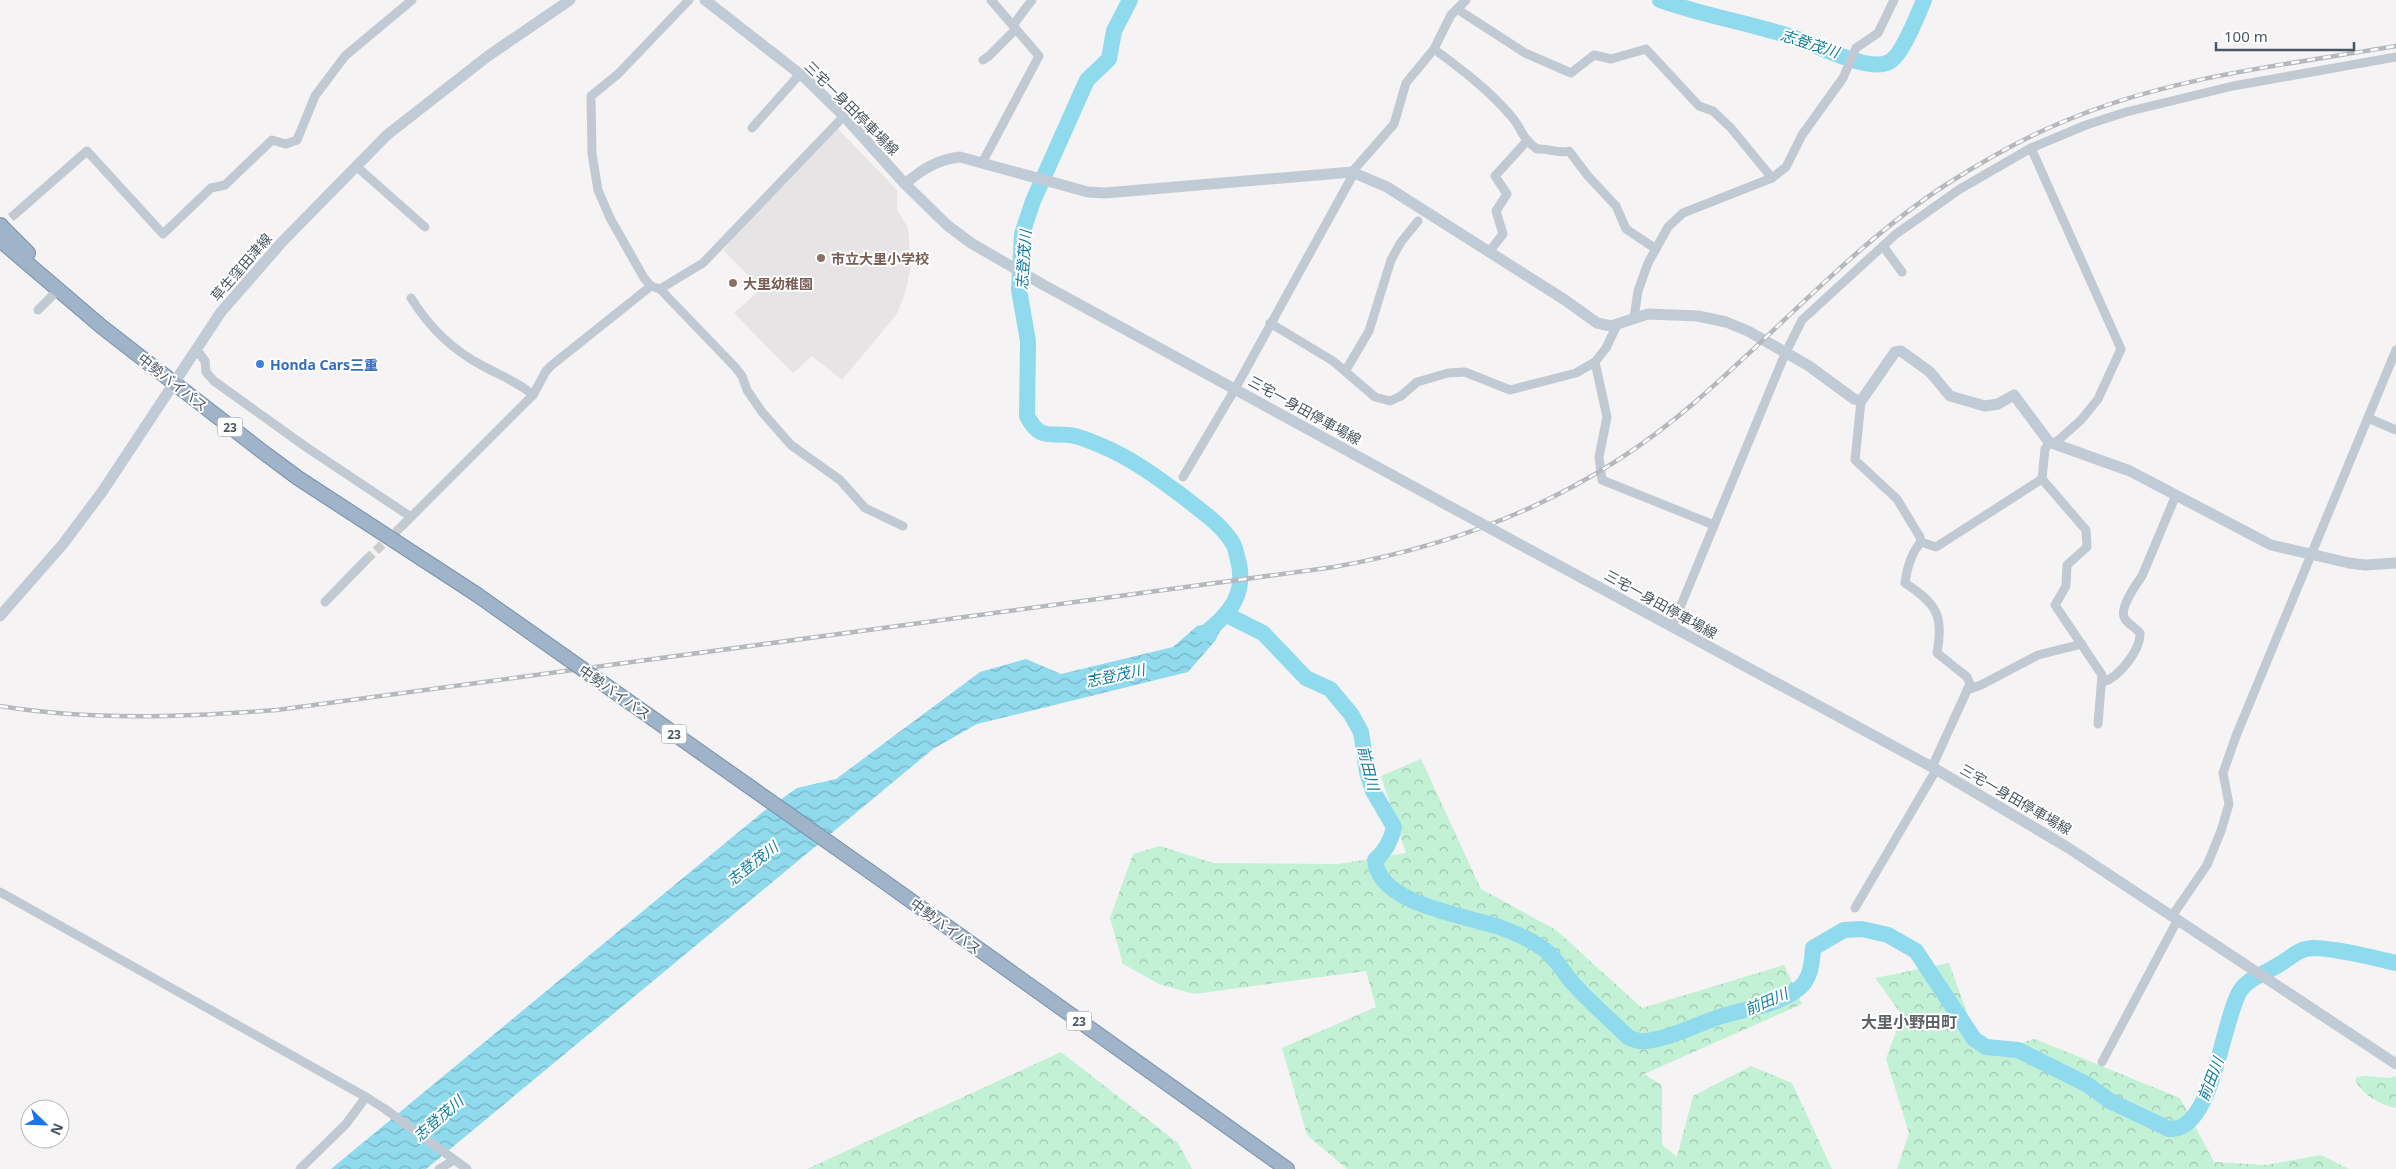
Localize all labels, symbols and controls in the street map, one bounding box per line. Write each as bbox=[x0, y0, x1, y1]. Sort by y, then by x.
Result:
scale bar bbox=[2216, 20, 2354, 52]
water label: 志登茂川 bbox=[1778, 24, 1844, 62]
text: 100 m bbox=[2224, 26, 2268, 46]
street label: 三宅一身田停車場線 bbox=[801, 57, 903, 159]
water label: 志登茂川 bbox=[1011, 227, 1035, 291]
street label: 草生窪田津線 bbox=[206, 229, 276, 305]
place label: 市立大里小学校 bbox=[831, 249, 929, 268]
marker: 市立大里小学校 bbox=[815, 252, 827, 264]
place label: 大里幼稚園 bbox=[743, 274, 813, 293]
marker: 大里幼稚園 bbox=[727, 277, 739, 289]
street label: 中勢バイパス bbox=[134, 349, 212, 415]
place label: Honda Cars三重 bbox=[270, 355, 378, 374]
marker: Honda Cars三重 bbox=[254, 358, 266, 370]
street label: 三宅一身田停車場線 bbox=[1245, 371, 1365, 449]
road number: 23 bbox=[218, 418, 242, 437]
street label: 三宅一身田停車場線 bbox=[1601, 565, 1721, 643]
water label: 志登茂川 bbox=[1084, 659, 1148, 691]
street label: 中勢バイパス bbox=[575, 660, 655, 724]
road number: 23 bbox=[662, 724, 686, 744]
water label: 前田川 bbox=[1354, 744, 1385, 794]
street label: 三宅一身田停車場線 bbox=[1957, 759, 2075, 839]
water label: 志登茂川 bbox=[722, 835, 783, 889]
street label: 中勢バイパス bbox=[907, 894, 985, 958]
water label: 前田川 bbox=[1741, 982, 1792, 1019]
road number: 23 bbox=[1066, 1011, 1092, 1030]
district label: 大里小野田町 bbox=[1861, 1011, 1957, 1033]
water label: 前田川 bbox=[2193, 1053, 2228, 1104]
water label: 志登茂川 bbox=[409, 1089, 469, 1145]
north arrow bbox=[20, 1099, 70, 1149]
text: N bbox=[46, 1120, 68, 1138]

